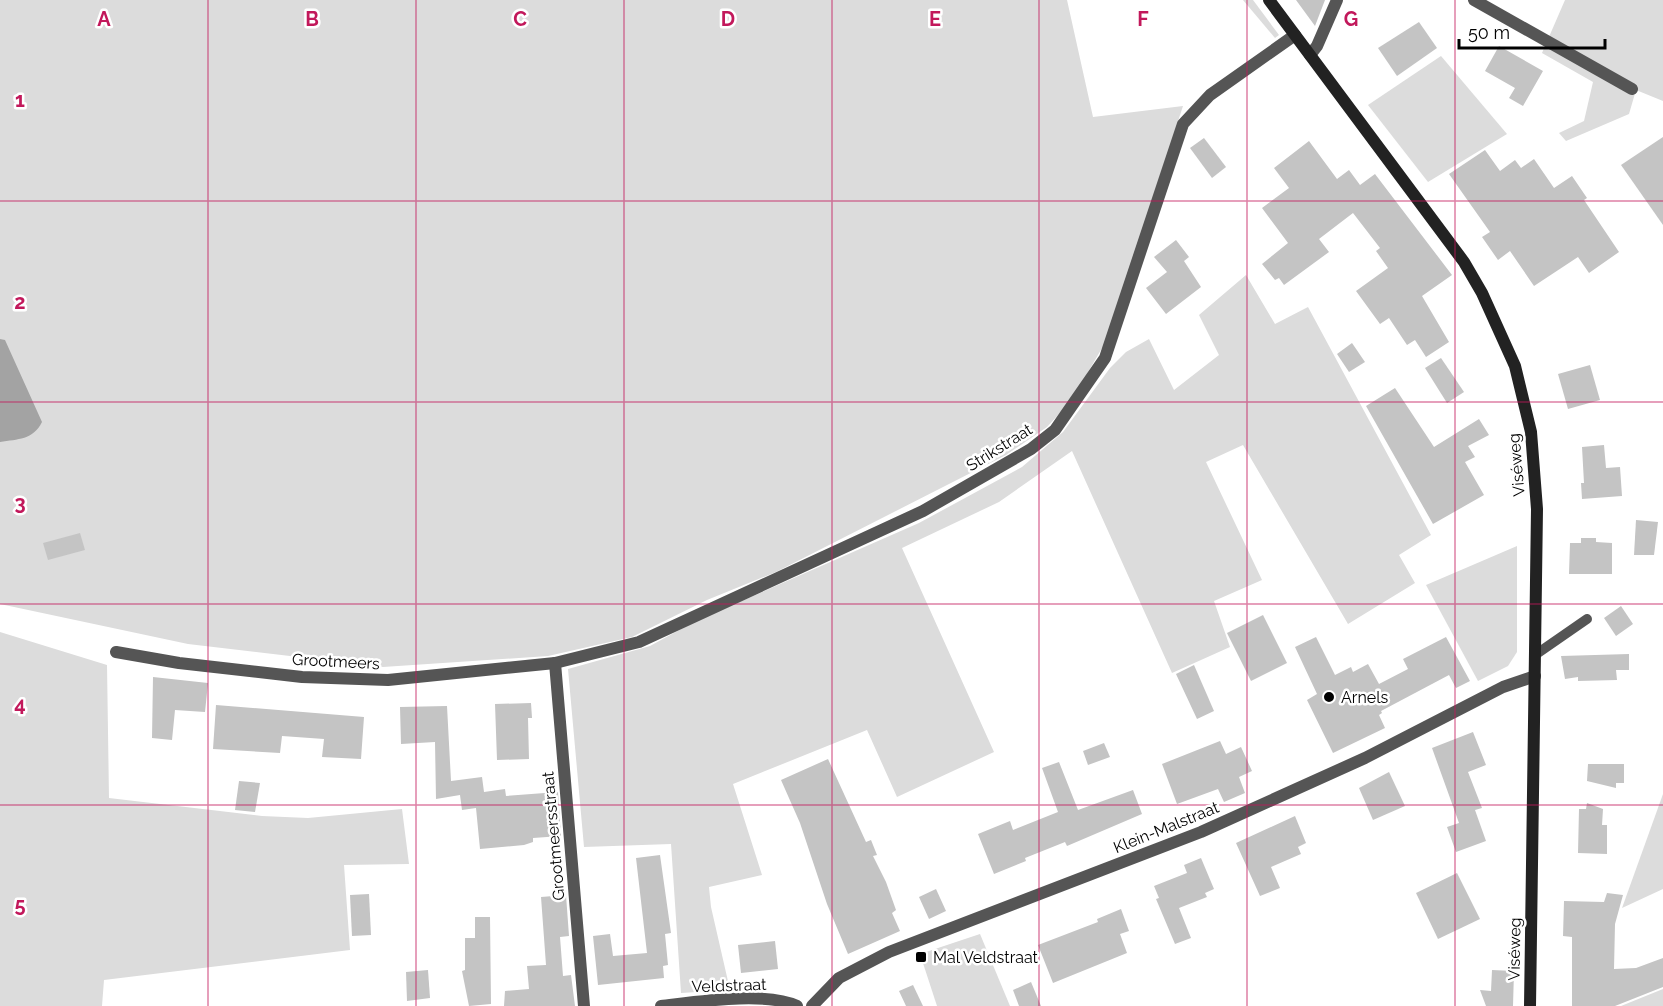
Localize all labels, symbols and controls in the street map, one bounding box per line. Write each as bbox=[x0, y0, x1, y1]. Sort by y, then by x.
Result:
text: A bbox=[97, 7, 111, 31]
text: B bbox=[305, 7, 319, 31]
text: C bbox=[513, 7, 527, 31]
text: D bbox=[721, 7, 735, 31]
text: E bbox=[929, 7, 941, 31]
text: F bbox=[1137, 7, 1149, 31]
text: G bbox=[1344, 7, 1358, 31]
scale bar bbox=[1459, 12, 1604, 50]
text: 50 m bbox=[1468, 22, 1510, 43]
text: 1 bbox=[15, 88, 25, 112]
text: 2 bbox=[14, 290, 26, 314]
street label: Strikstraat bbox=[963, 419, 1036, 475]
street label: Viséweg bbox=[1504, 433, 1529, 497]
text: 3 bbox=[14, 491, 26, 515]
street label: Grootmeers bbox=[292, 650, 381, 673]
place label: Arnels bbox=[1341, 688, 1389, 707]
marker: Arnels bbox=[1322, 690, 1336, 704]
text: 4 bbox=[14, 692, 26, 716]
street label: Grootmeersstraat bbox=[538, 770, 569, 901]
street label: Klein-Malstraat bbox=[1111, 797, 1222, 857]
text: 5 bbox=[14, 893, 26, 917]
street label: Viséweg bbox=[1504, 917, 1525, 981]
place label: Mal Veldstraat bbox=[933, 948, 1039, 967]
marker: Mal Veldstraat bbox=[914, 950, 928, 964]
street label: Veldstraat bbox=[691, 975, 767, 996]

